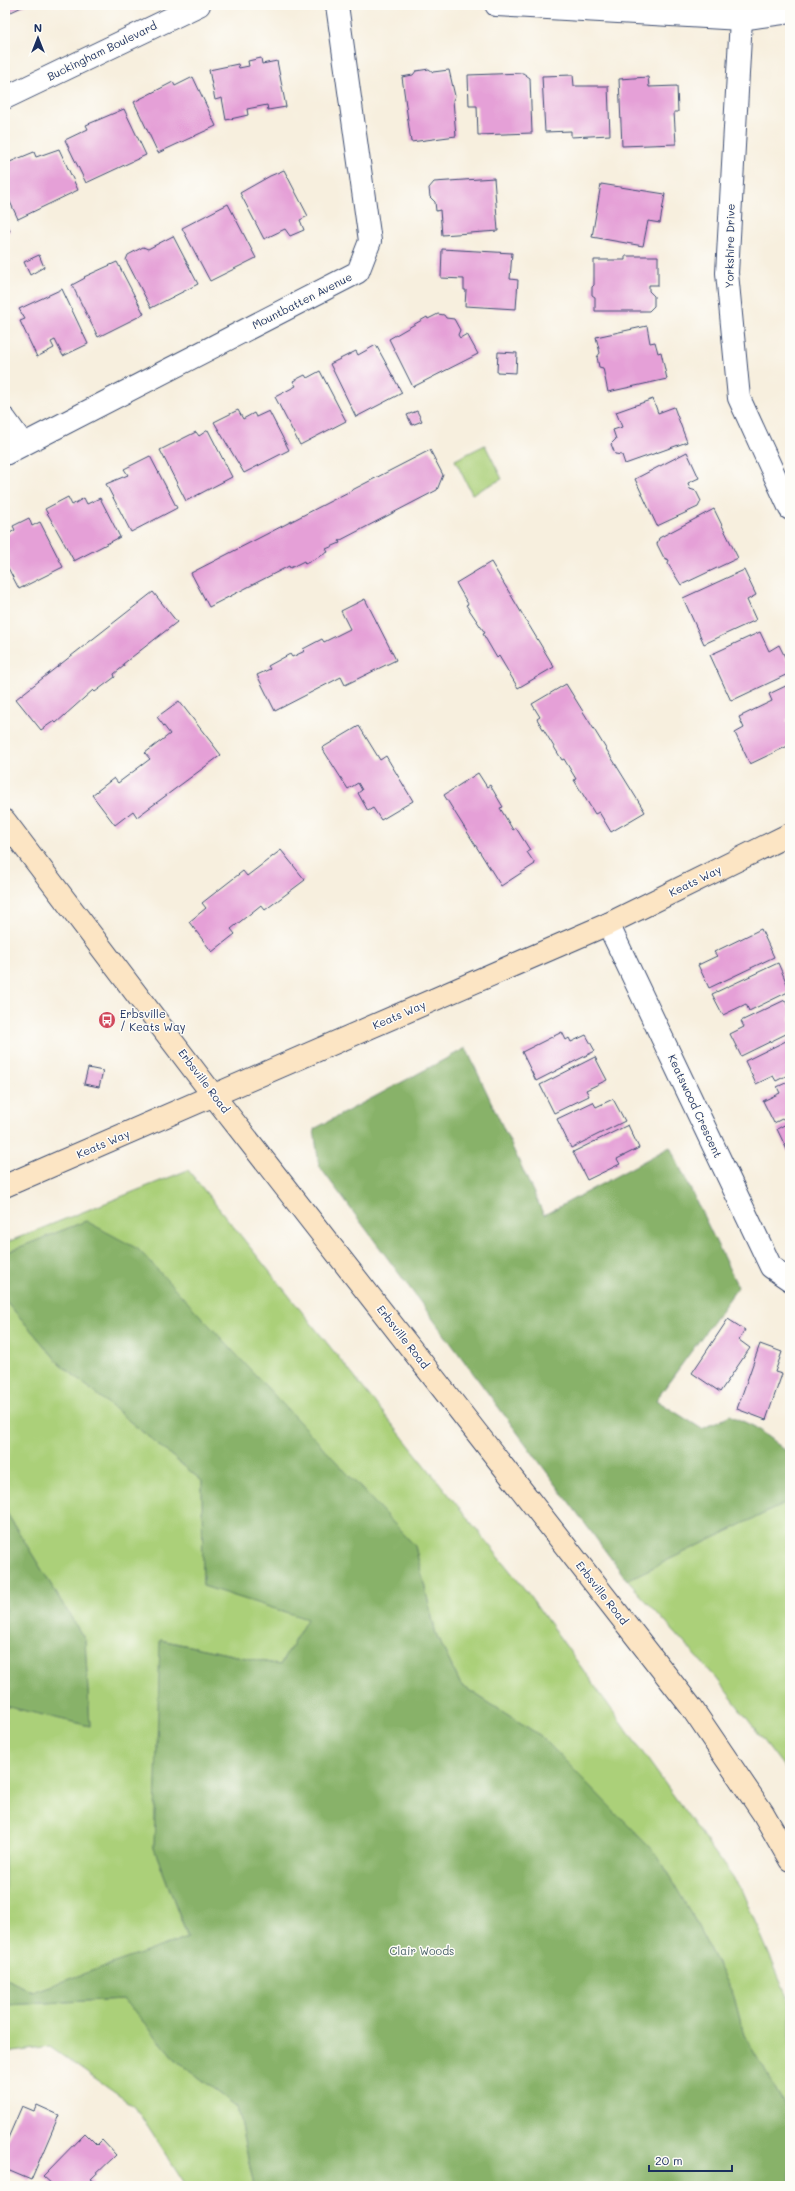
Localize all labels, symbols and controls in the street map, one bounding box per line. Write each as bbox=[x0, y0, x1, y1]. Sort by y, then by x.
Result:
street label: Buckingham Boulevard bbox=[44, 17, 159, 84]
north arrow bbox=[18, 18, 58, 58]
text: N bbox=[34, 20, 42, 35]
street label: Yorkshire Drive bbox=[721, 203, 738, 289]
street label: Mountbatten Avenue bbox=[249, 269, 354, 332]
street label: Keats Way bbox=[666, 861, 724, 900]
street label: Keats Way bbox=[370, 997, 428, 1032]
place label: Erbsville / Keats Way bbox=[120, 1006, 186, 1034]
bus stop icon: Erbsville / Keats Way bbox=[97, 1010, 117, 1030]
street label: Erbsville Road bbox=[175, 1046, 233, 1116]
street label: Keatswood Crescent bbox=[665, 1052, 726, 1160]
street label: Keats Way bbox=[74, 1126, 132, 1161]
street label: Erbsville Road bbox=[374, 1302, 433, 1372]
street label: Erbsville Road bbox=[573, 1558, 632, 1628]
park label: Clair Woods bbox=[390, 1943, 454, 1958]
scale bar bbox=[649, 2147, 732, 2173]
text: 20 m bbox=[655, 2152, 683, 2168]

